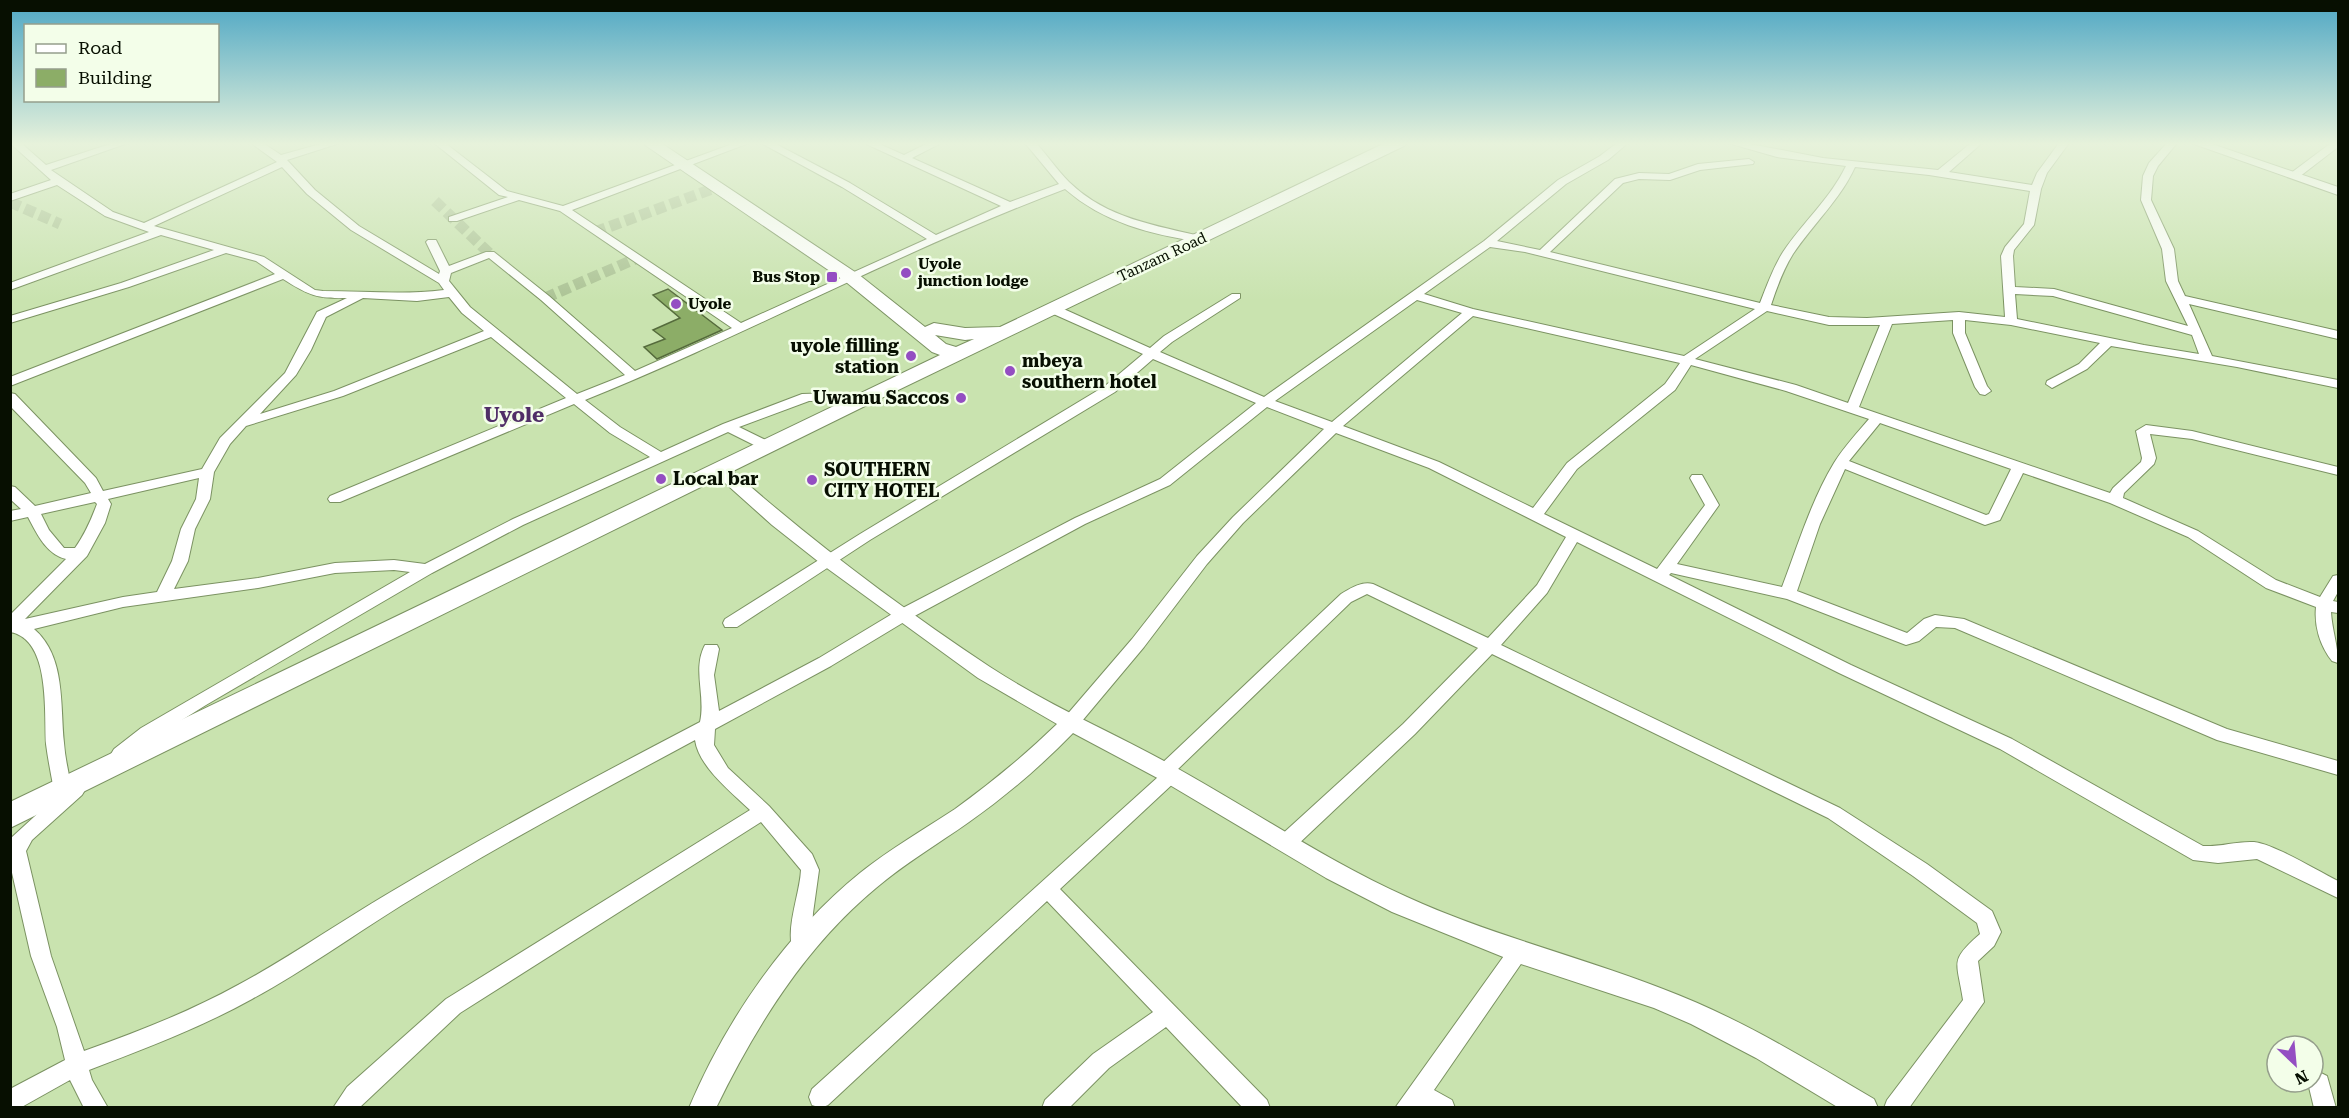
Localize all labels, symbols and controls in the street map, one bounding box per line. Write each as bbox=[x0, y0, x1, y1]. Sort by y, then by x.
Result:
legend bbox=[24, 24, 219, 102]
text: Road bbox=[78, 37, 123, 58]
text: Building bbox=[78, 67, 152, 88]
street label: Tanzam Road bbox=[1115, 228, 1210, 286]
place label: Uyole junction lodge bbox=[916, 255, 1029, 290]
marker: Uyole junction lodge bbox=[899, 266, 913, 280]
place label: Bus Stop bbox=[753, 268, 820, 286]
marker: Bus Stop bbox=[825, 270, 839, 284]
place label: Uyole bbox=[688, 295, 732, 313]
marker: Uyole bbox=[669, 297, 683, 311]
place label: uyole filling station bbox=[791, 335, 900, 377]
marker: uyole filling station bbox=[904, 349, 918, 363]
place label: mbeya southern hotel bbox=[1022, 350, 1157, 392]
marker: mbeya southern hotel bbox=[1003, 364, 1017, 378]
place label: Uwamu Saccos bbox=[813, 387, 949, 408]
marker: Uwamu Saccos bbox=[954, 391, 968, 405]
district label: Uyole bbox=[484, 403, 544, 427]
place label: SOUTHERN CITY HOTEL bbox=[824, 459, 939, 501]
place label: Local bar bbox=[673, 468, 758, 489]
marker: Local bar bbox=[654, 472, 668, 486]
marker: SOUTHERN CITY HOTEL bbox=[805, 473, 819, 487]
north arrow bbox=[2265, 1034, 2325, 1094]
text: N bbox=[2292, 1066, 2311, 1088]

